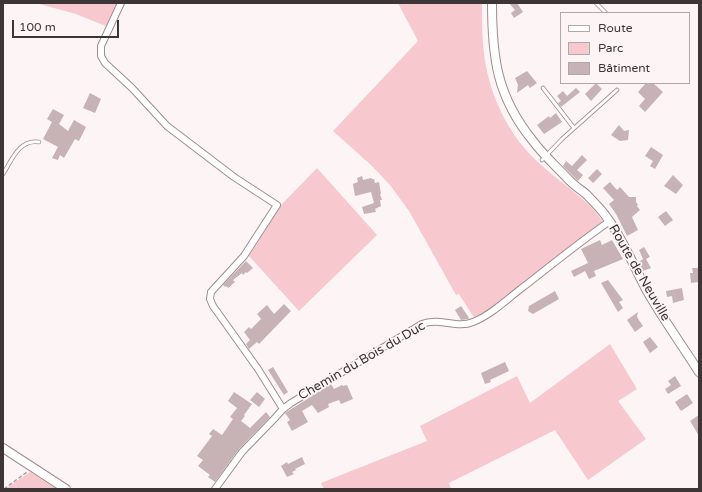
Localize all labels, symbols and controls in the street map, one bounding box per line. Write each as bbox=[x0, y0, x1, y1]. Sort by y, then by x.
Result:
scale bar bbox=[14, 12, 121, 38]
legend bbox=[560, 12, 690, 84]
text: 100 m bbox=[19, 20, 56, 34]
text: Route bbox=[598, 21, 632, 35]
text: Parc bbox=[598, 41, 623, 55]
text: Bâtiment bbox=[598, 61, 650, 75]
street label: Route de Neuville bbox=[605, 222, 673, 324]
street label: Chemin du Bois du Duc bbox=[296, 318, 428, 404]

